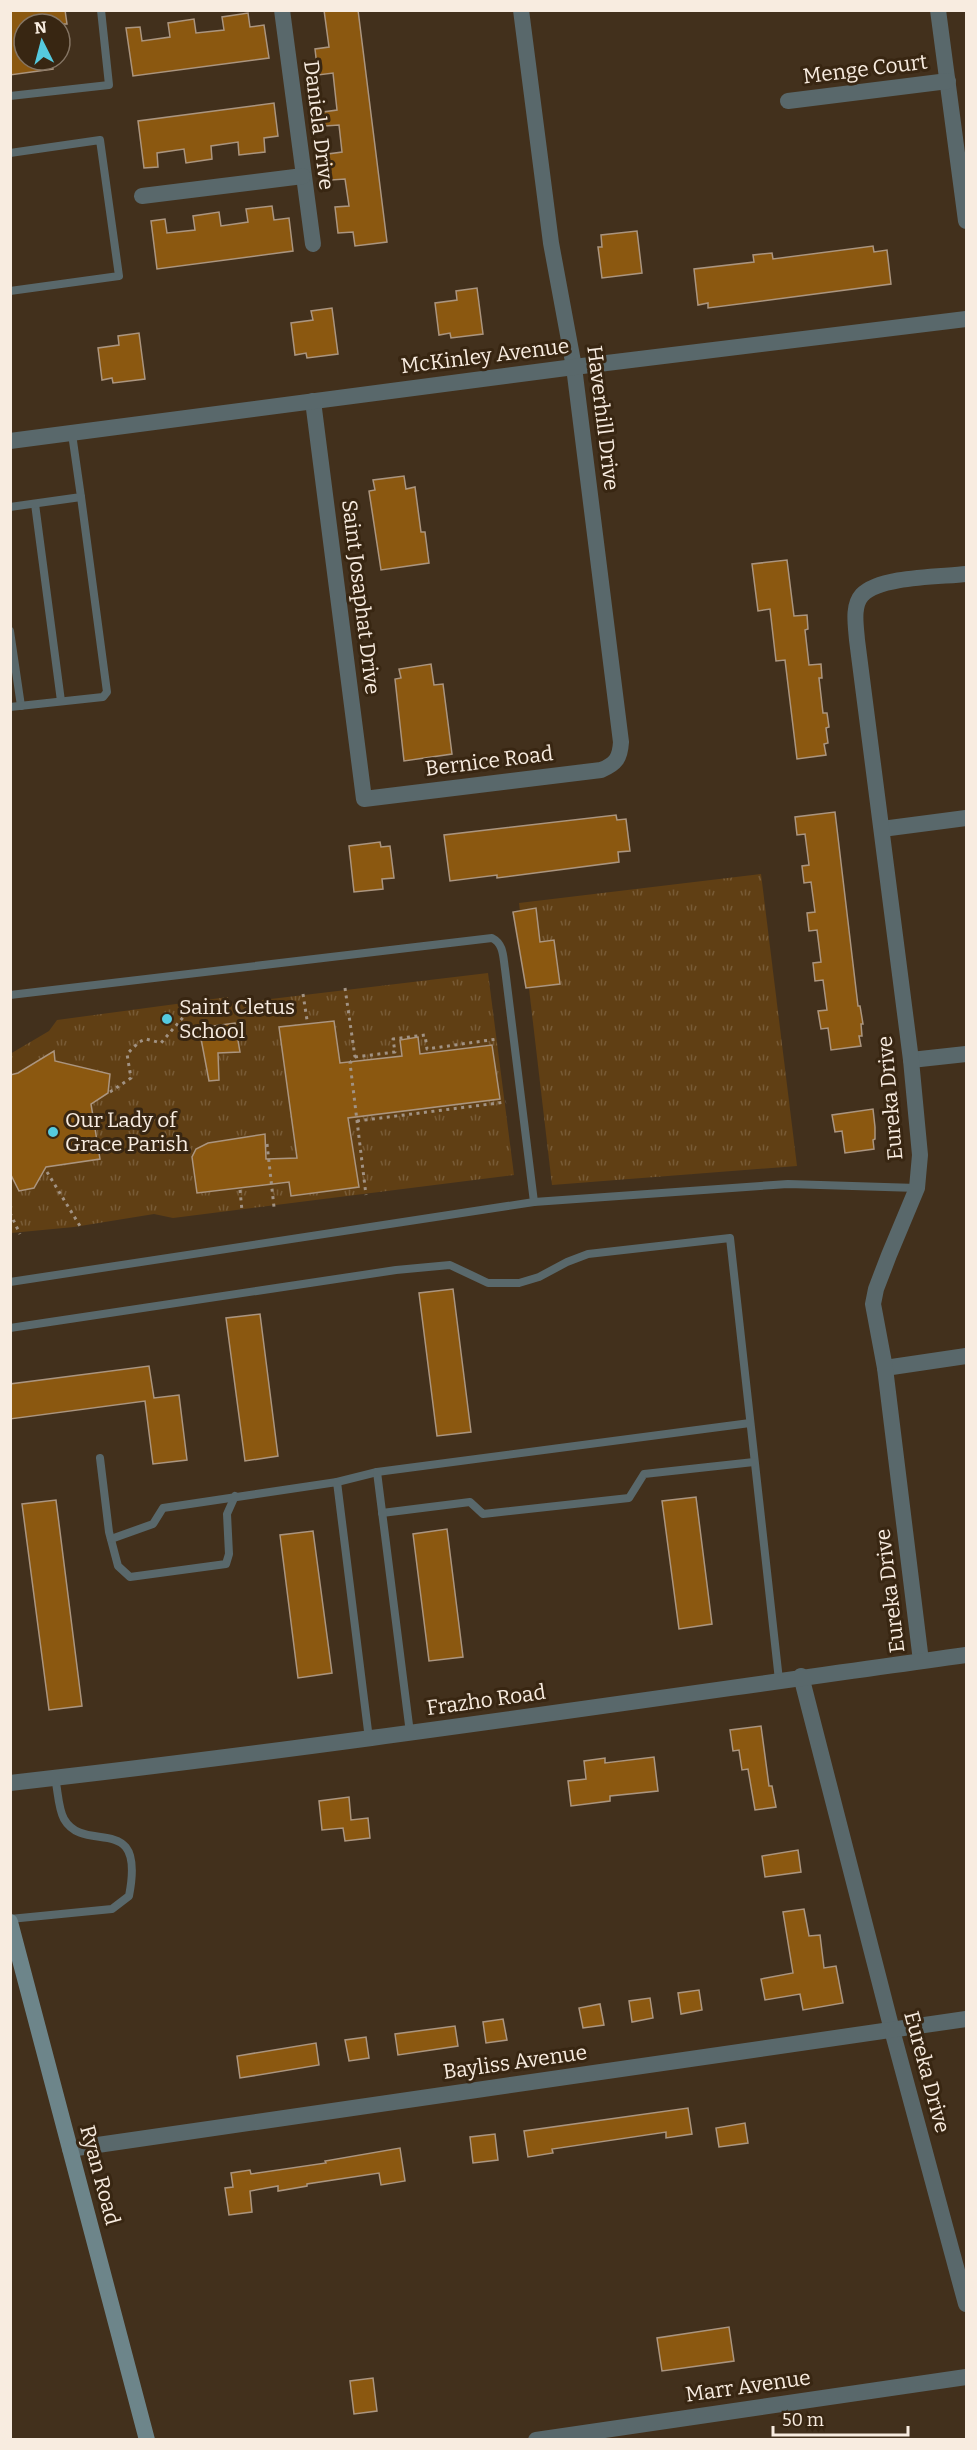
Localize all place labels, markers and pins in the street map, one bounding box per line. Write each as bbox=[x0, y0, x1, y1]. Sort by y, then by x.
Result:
place label: Saint Cletus School bbox=[179, 994, 295, 1044]
marker: Saint Cletus School bbox=[160, 1012, 174, 1026]
place label: Our Lady of Grace Parish bbox=[65, 1107, 189, 1157]
marker: Our Lady of Grace Parish bbox=[46, 1125, 60, 1139]

